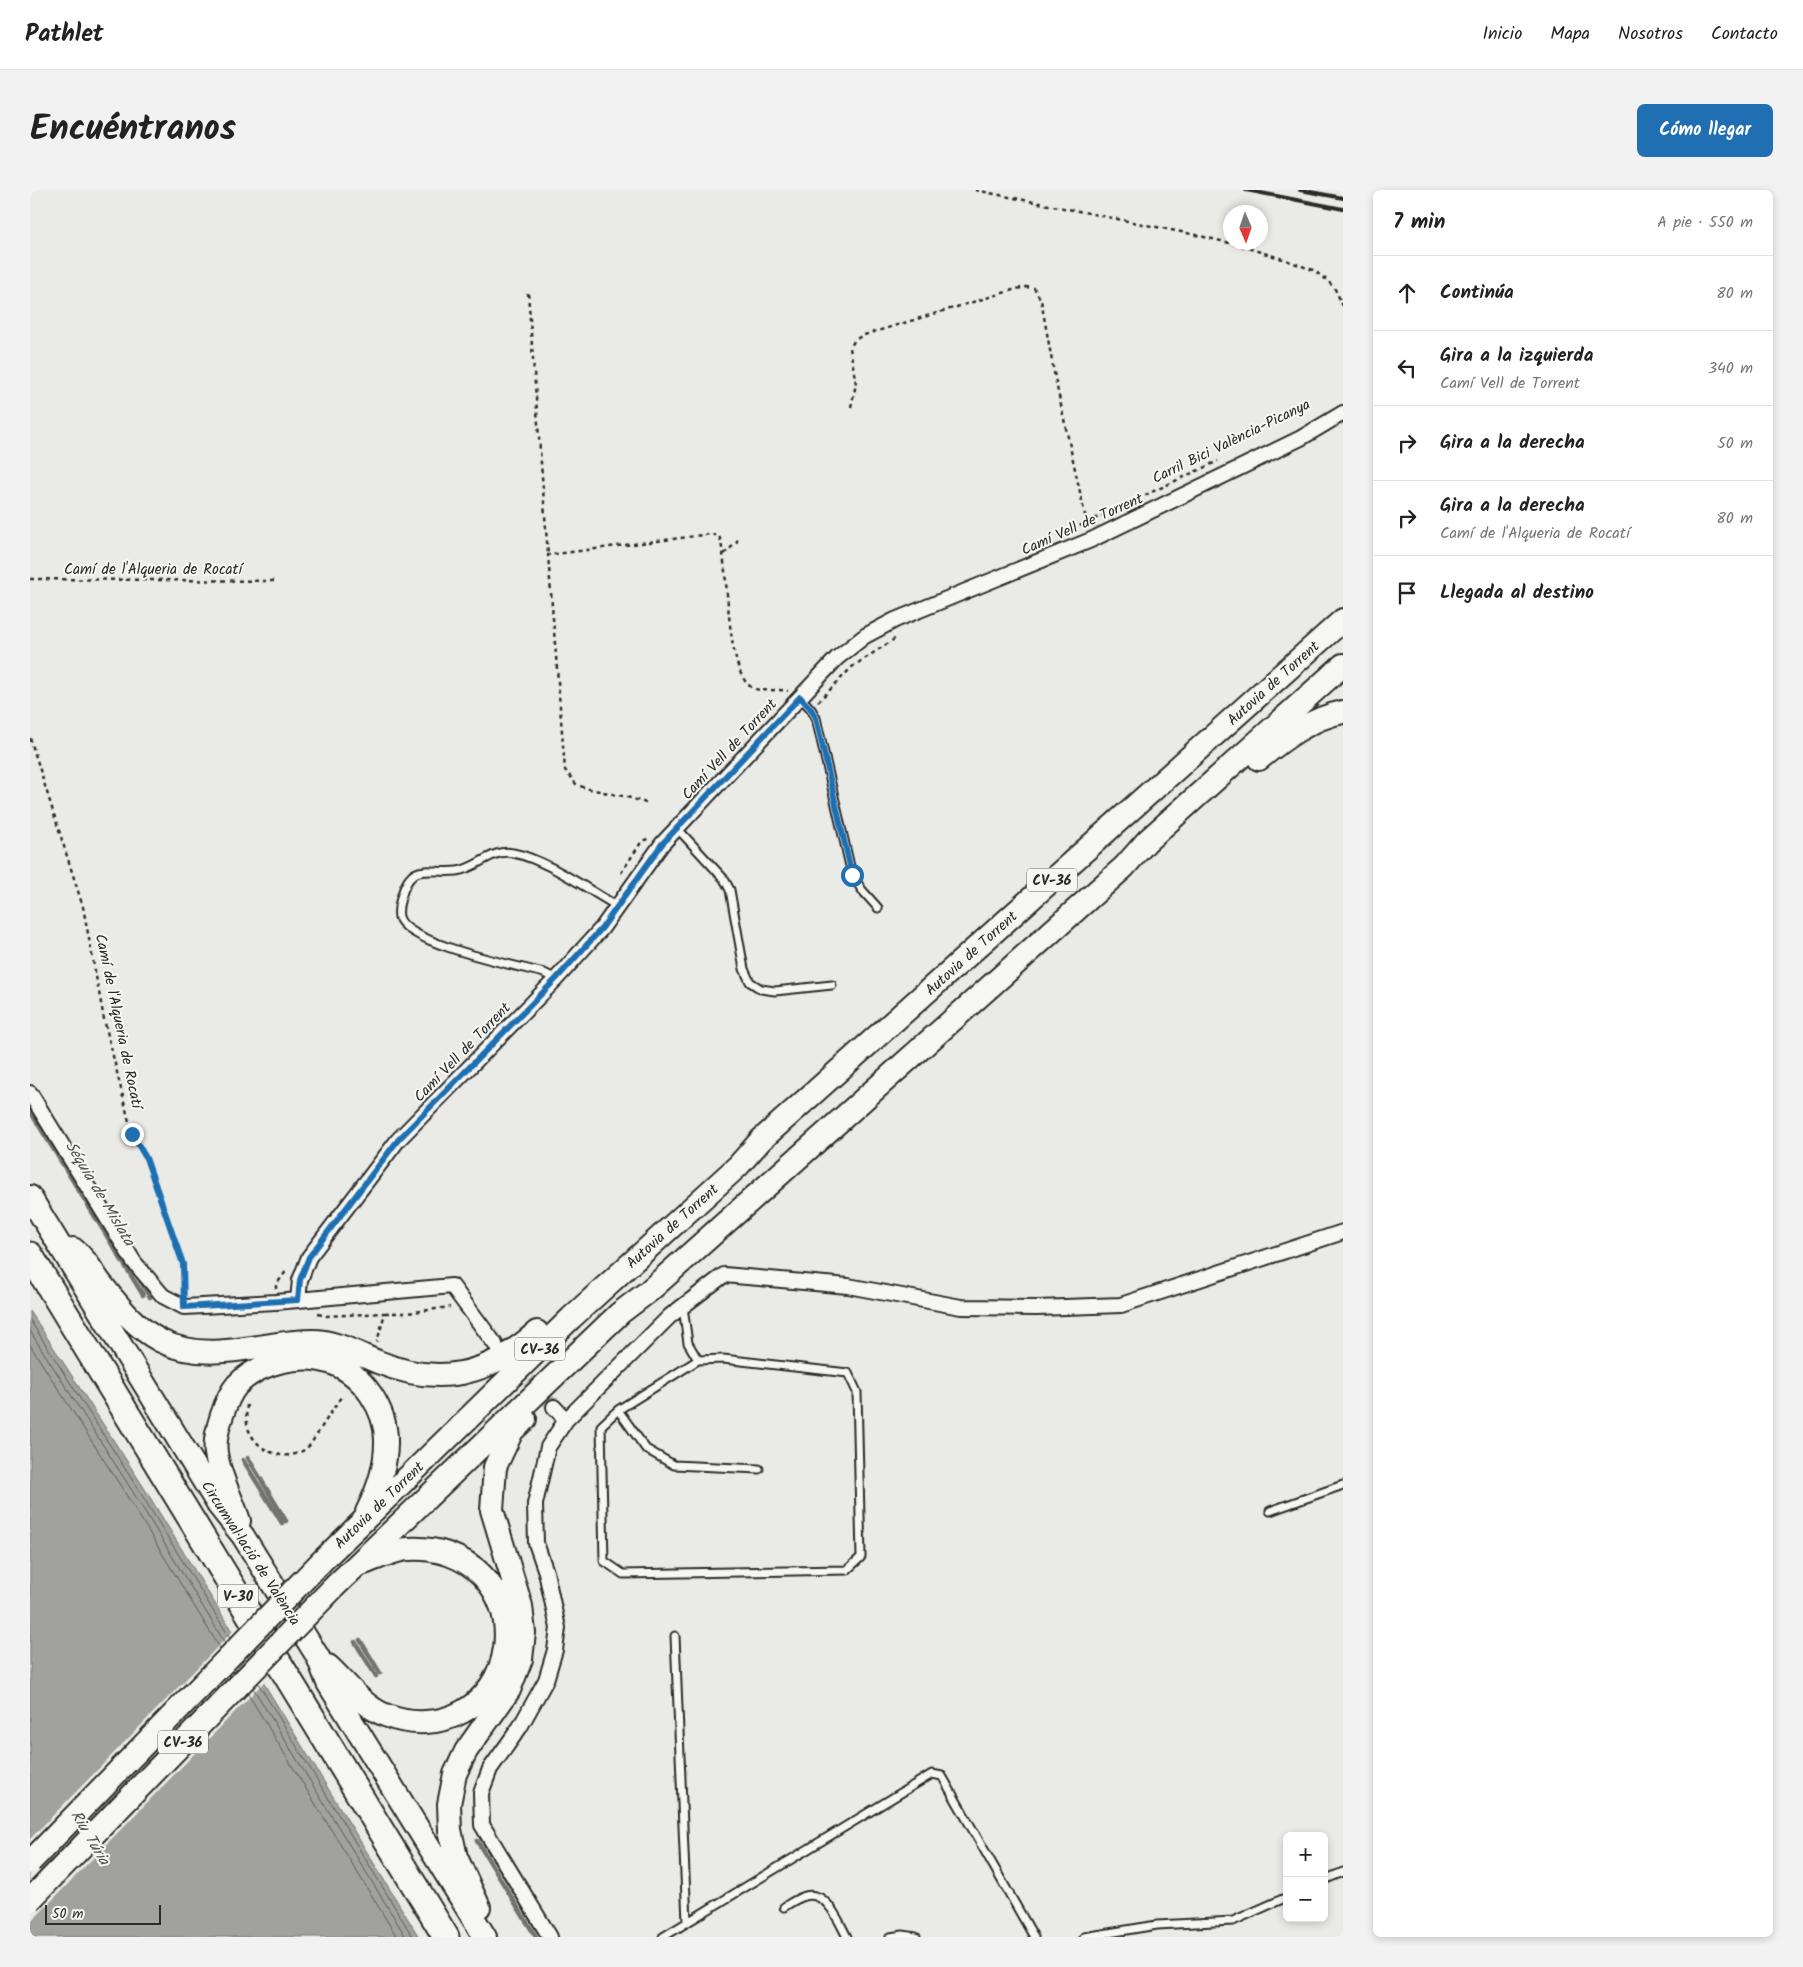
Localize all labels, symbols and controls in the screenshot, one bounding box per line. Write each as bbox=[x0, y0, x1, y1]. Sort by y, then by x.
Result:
text: Pathlet bbox=[25, 15, 104, 54]
text: Inicio bbox=[1482, 20, 1522, 49]
text: Mapa bbox=[1550, 20, 1590, 49]
text: Nosotros bbox=[1618, 20, 1683, 49]
text: Contacto bbox=[1711, 20, 1778, 49]
text: Encuéntranos bbox=[30, 102, 236, 158]
button: Cómo llegar bbox=[1637, 104, 1773, 157]
north arrow bbox=[1223, 205, 1268, 250]
text: 7 min bbox=[1393, 206, 1445, 239]
text: A pie · 550 m bbox=[1657, 210, 1753, 235]
text: Continúa bbox=[1440, 278, 1514, 308]
icon: ahead bbox=[1393, 279, 1421, 307]
text: 80 m bbox=[1716, 281, 1753, 306]
text: Gira a la izquierda bbox=[1440, 341, 1593, 371]
icon: left bbox=[1393, 354, 1421, 382]
text: 340 m bbox=[1708, 356, 1753, 381]
text: Camí Vell de Torrent bbox=[1440, 371, 1580, 396]
street label: Carril Bici València-Picanya bbox=[1148, 393, 1315, 491]
text: Gira a la derecha bbox=[1440, 428, 1585, 458]
icon: right bbox=[1393, 429, 1421, 457]
text: 50 m bbox=[1717, 431, 1753, 456]
street label: Camí Vell de Torrent bbox=[1018, 487, 1147, 563]
text: Gira a la derecha bbox=[1440, 491, 1585, 521]
icon: right bbox=[1393, 504, 1421, 532]
text: 80 m bbox=[1716, 506, 1753, 531]
text: Camí de l'Alqueria de Rocatí bbox=[1440, 521, 1630, 546]
street label: Camí de l'Alqueria de Rocatí bbox=[64, 558, 244, 582]
text: Llegada al destino bbox=[1440, 578, 1594, 608]
icon: arrive bbox=[1393, 579, 1421, 607]
street label: Autovia de Torrent bbox=[1222, 635, 1325, 732]
street label: Camí Vell de Torrent bbox=[676, 693, 783, 806]
route start bbox=[841, 864, 864, 887]
road number: CV-36 bbox=[1027, 868, 1077, 892]
street label: Autovia de Torrent bbox=[920, 905, 1023, 1002]
street label: Camí de l'Alqueria de Rocatí bbox=[88, 932, 149, 1113]
street label: Camí Vell de Torrent bbox=[409, 997, 517, 1108]
route end bbox=[121, 1123, 144, 1146]
water label: Séquia de Mislata bbox=[58, 1137, 142, 1252]
street label: Autovia de Torrent bbox=[621, 1178, 724, 1275]
road number: CV-36 bbox=[515, 1338, 565, 1360]
street label: Autovia de Torrent bbox=[329, 1456, 430, 1555]
street label: Circumval·lació de València bbox=[194, 1476, 306, 1631]
road number: V-30 bbox=[218, 1584, 258, 1608]
road number: CV-36 bbox=[158, 1730, 208, 1754]
water label: Riu Túria bbox=[64, 1806, 117, 1871]
map controls bbox=[1283, 1832, 1328, 1922]
button: + bbox=[1283, 1832, 1328, 1877]
button: − bbox=[1283, 1877, 1328, 1922]
scale bar bbox=[45, 1902, 161, 1925]
text: 50 m bbox=[52, 1903, 83, 1925]

